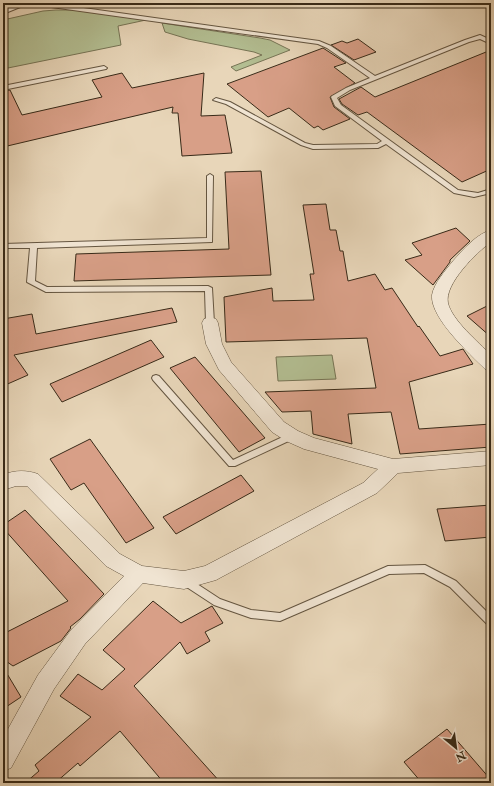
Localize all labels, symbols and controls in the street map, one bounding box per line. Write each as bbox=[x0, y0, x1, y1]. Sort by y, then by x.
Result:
north arrow bbox=[436, 728, 476, 768]
text: N bbox=[452, 748, 469, 765]

